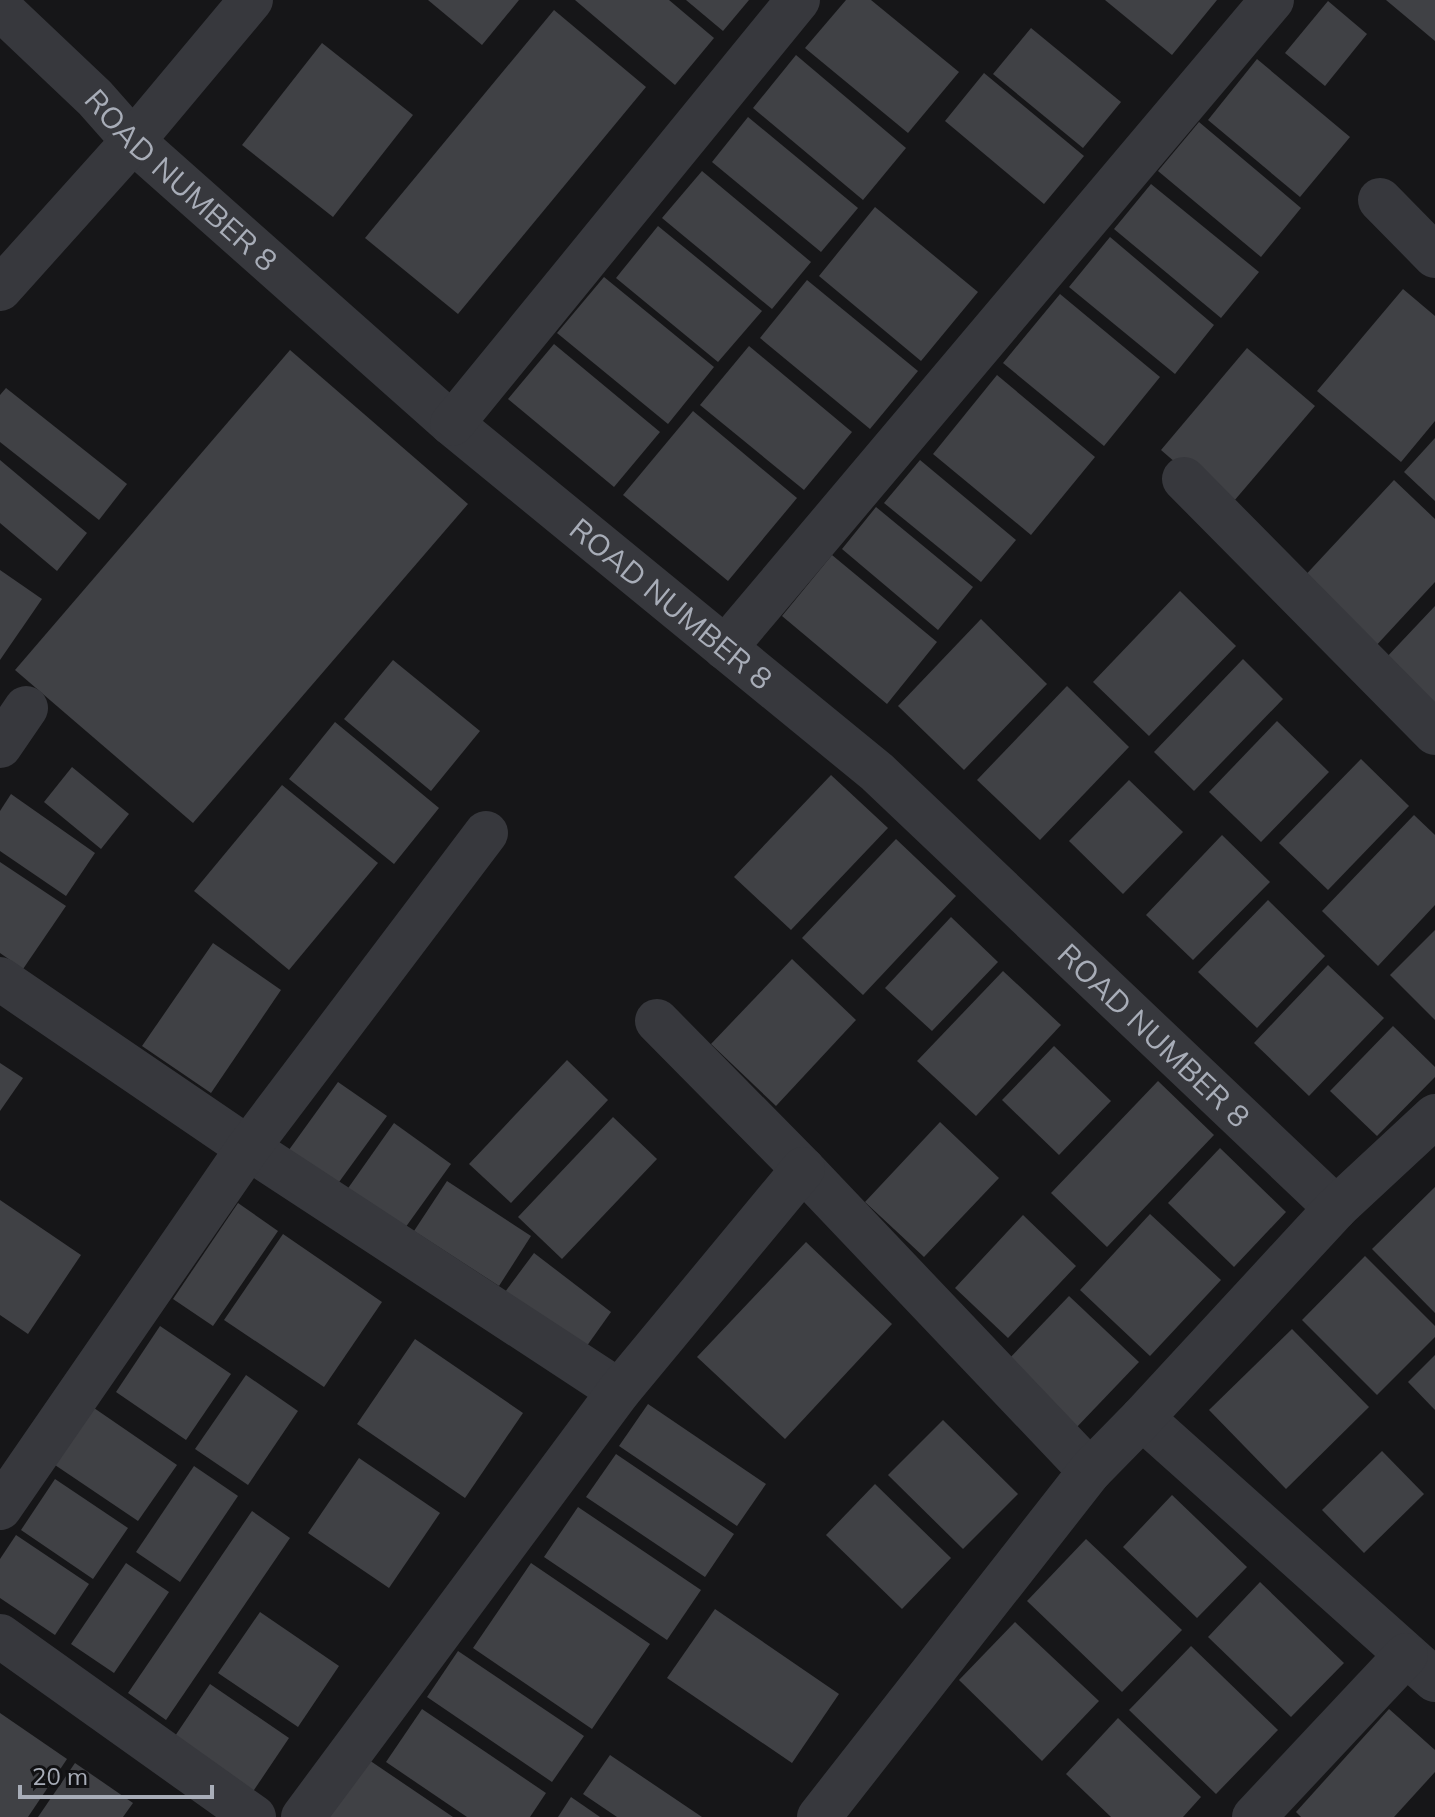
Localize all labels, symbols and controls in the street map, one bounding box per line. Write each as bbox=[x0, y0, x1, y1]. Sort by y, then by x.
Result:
street label: ROAD NUMBER 8 bbox=[77, 81, 285, 279]
street label: ROAD NUMBER 8 bbox=[562, 509, 780, 698]
street label: ROAD NUMBER 8 bbox=[1050, 935, 1258, 1135]
scale bar bbox=[20, 1749, 212, 1799]
text: 20 m bbox=[32, 1761, 88, 1791]

